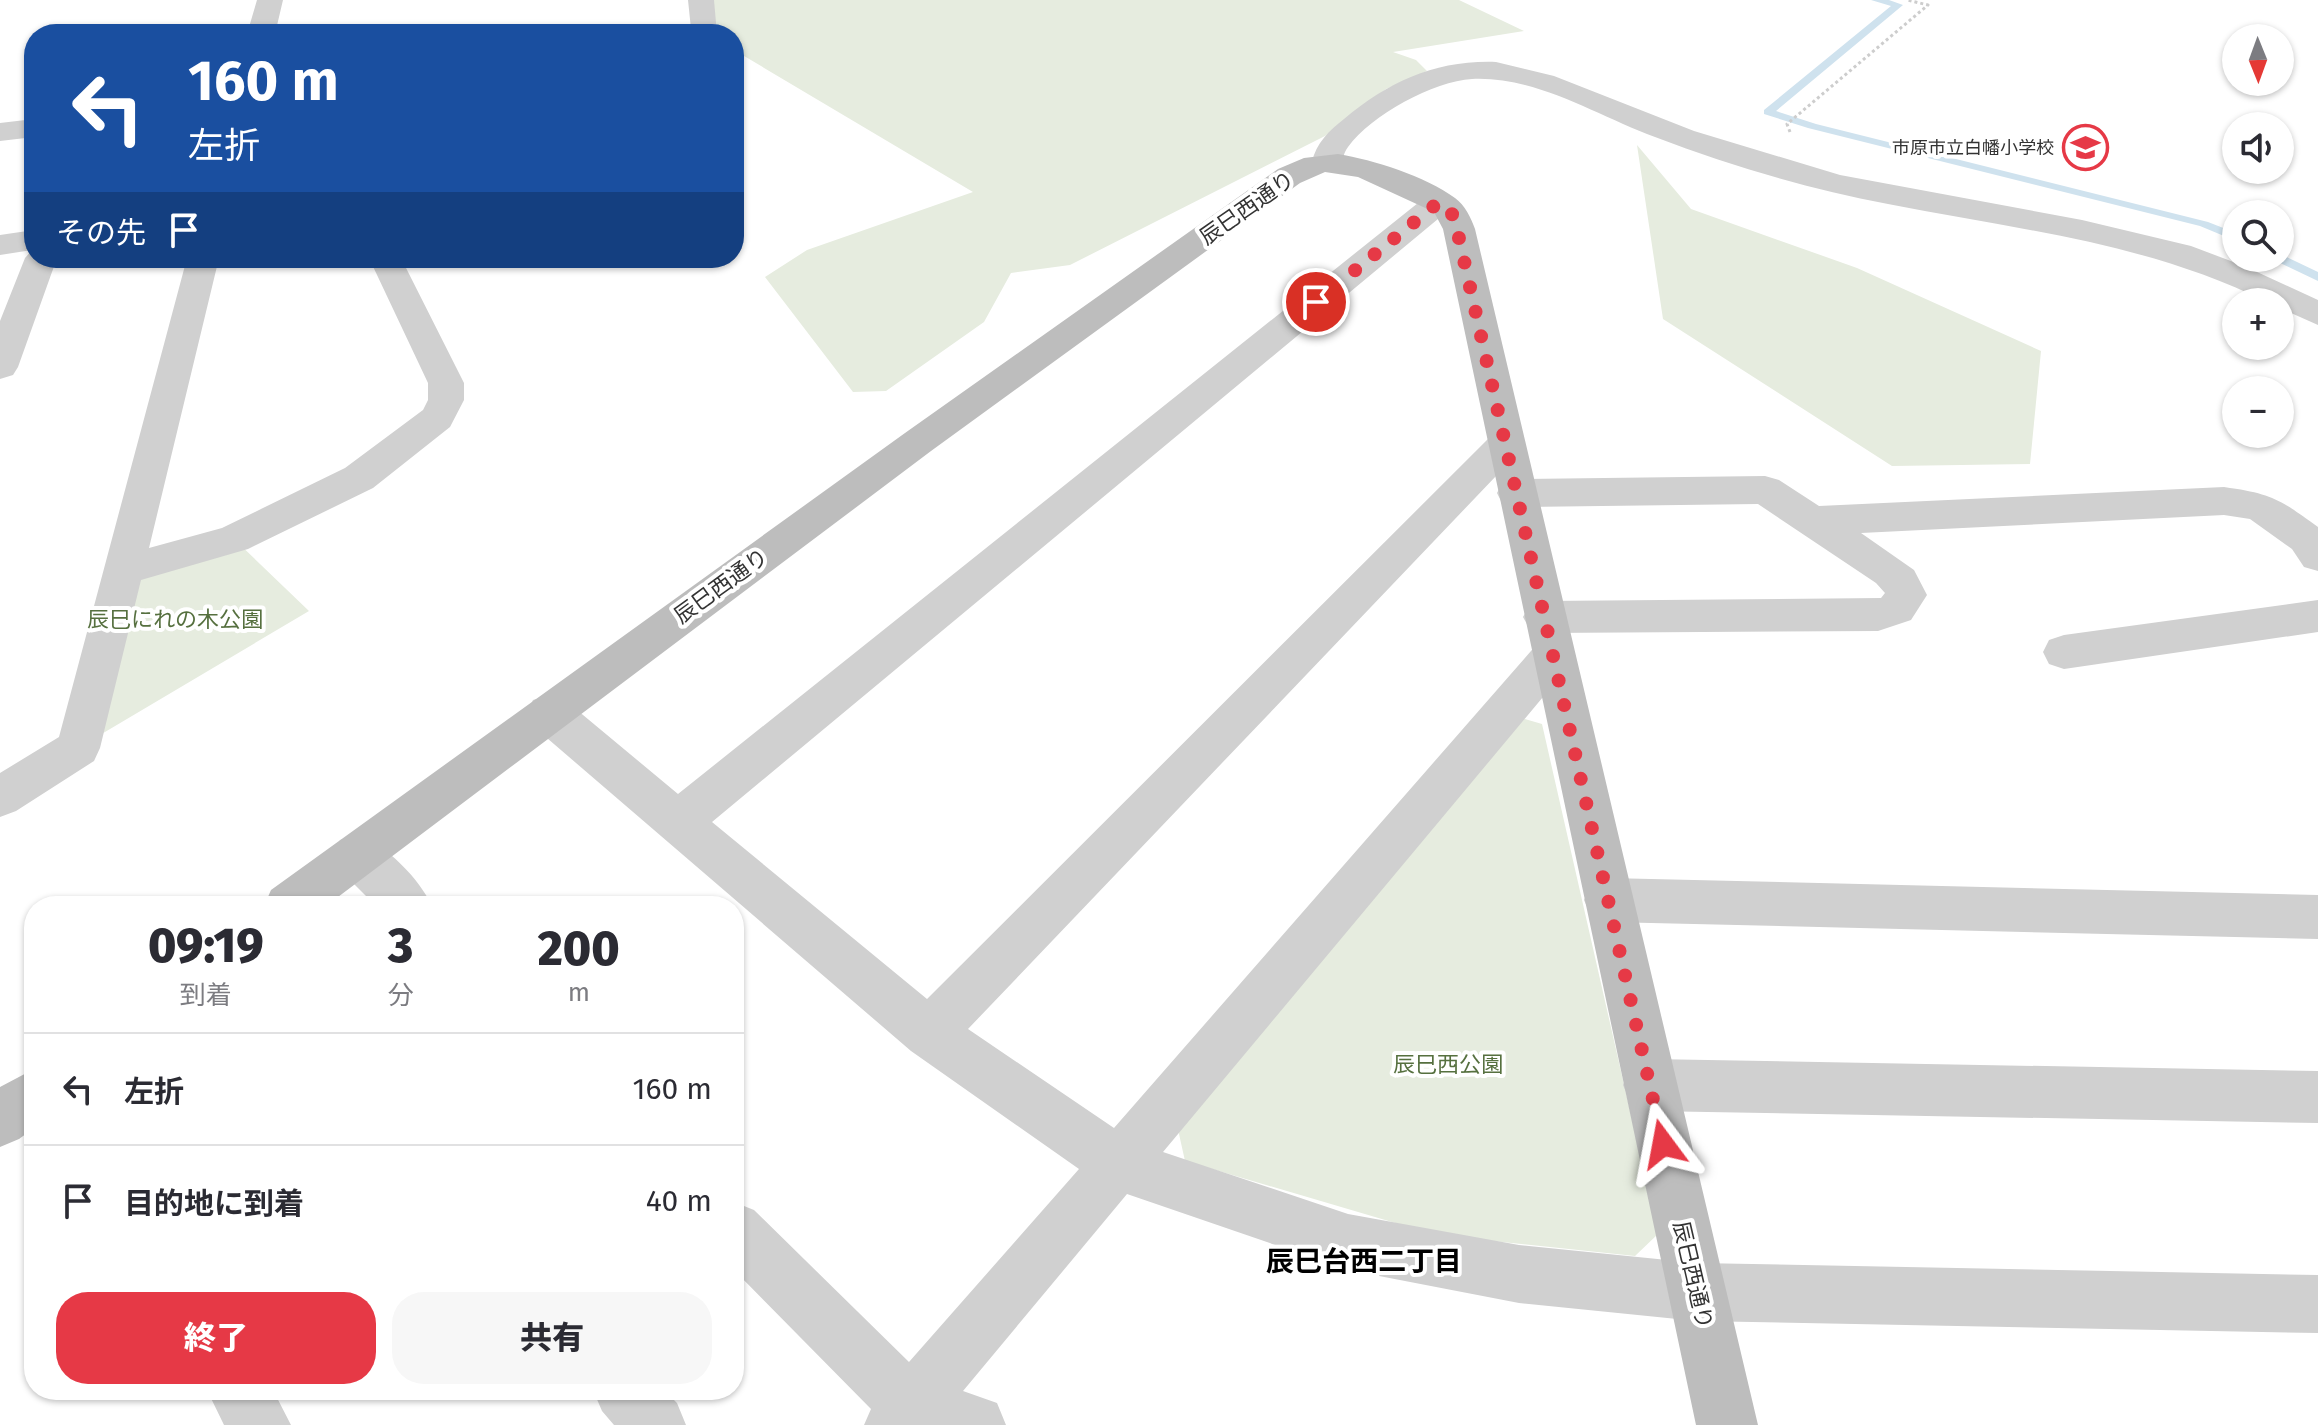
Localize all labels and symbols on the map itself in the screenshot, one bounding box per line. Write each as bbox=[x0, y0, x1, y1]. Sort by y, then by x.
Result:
north arrow bbox=[2222, 24, 2294, 96]
school or university icon: 市原市立白幡小学校 bbox=[2061, 124, 2109, 172]
place label: 市原市立白幡小学校 bbox=[1892, 137, 2054, 159]
street label: 辰巳西通り bbox=[1194, 165, 1300, 251]
pin bbox=[1282, 268, 1350, 336]
street label: 辰巳西通り bbox=[669, 543, 773, 629]
park label: 辰巳にれの木公園 bbox=[87, 606, 263, 633]
park label: 辰巳西公園 bbox=[1393, 1051, 1503, 1078]
position arrow bbox=[1621, 1102, 1705, 1186]
street label: 辰巳西通り bbox=[1667, 1218, 1719, 1332]
district label: 辰巳台西二丁目 bbox=[1266, 1245, 1462, 1278]

